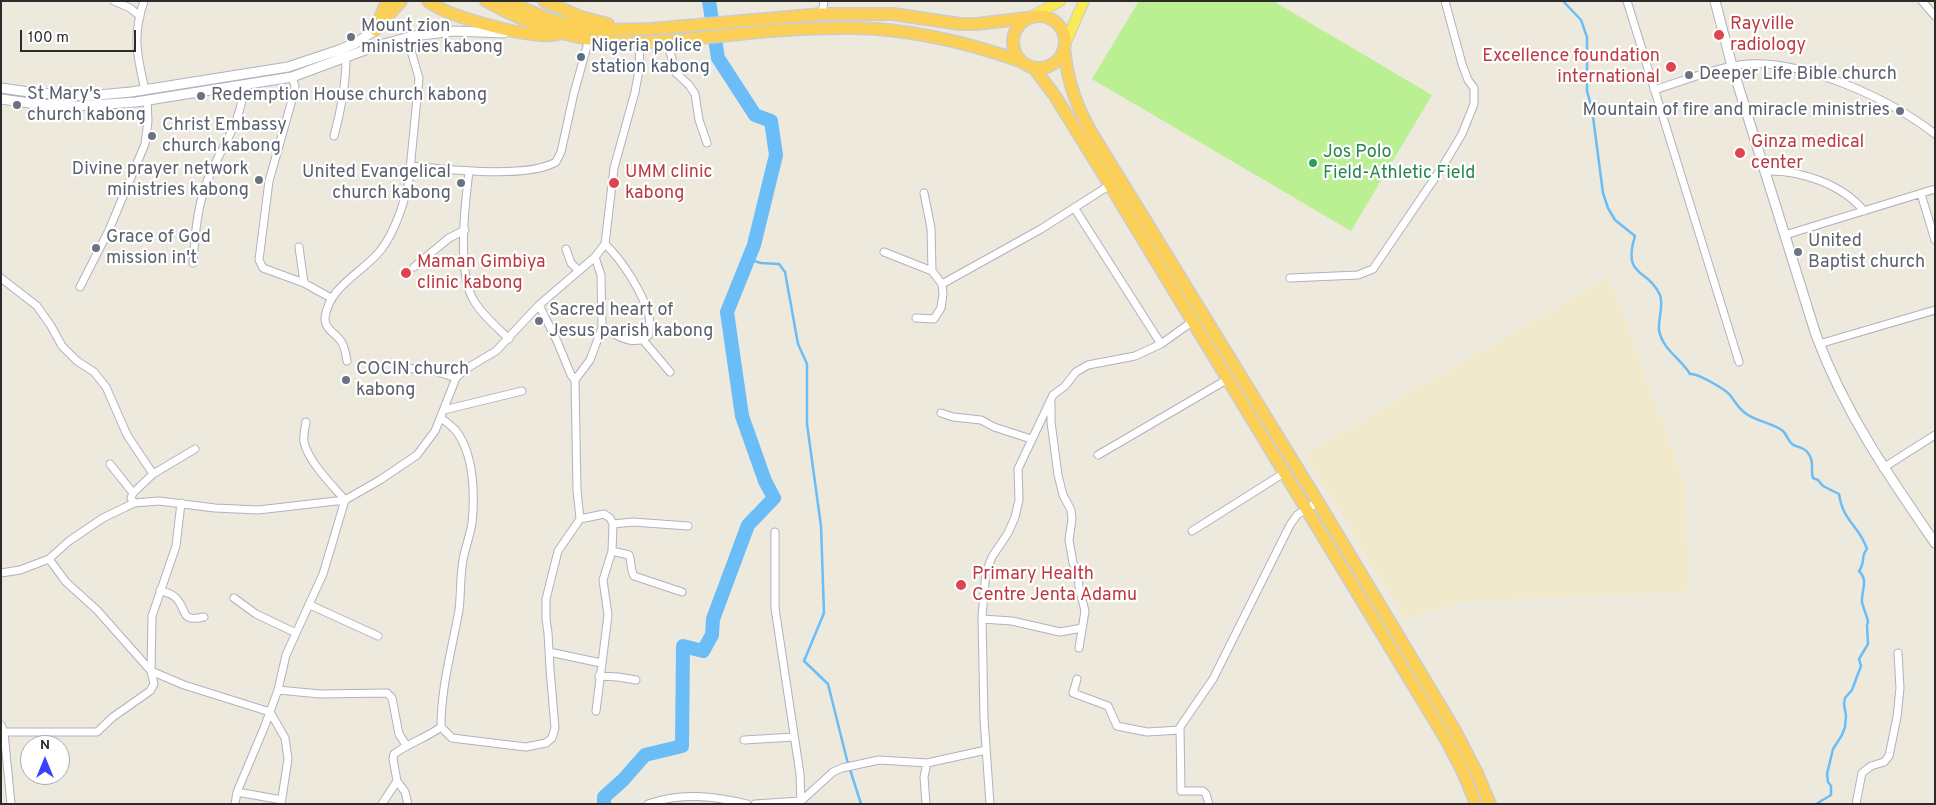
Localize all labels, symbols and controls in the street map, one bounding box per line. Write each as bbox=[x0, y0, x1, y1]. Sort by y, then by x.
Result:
place label: Rayville radiology bbox=[1730, 14, 1806, 56]
place label: Mount zion ministries kabong bbox=[361, 16, 503, 58]
scale bar bbox=[22, 20, 139, 52]
marker: Rayville radiology bbox=[1712, 28, 1726, 42]
text: 100 m bbox=[28, 29, 69, 48]
marker: Mount zion ministries kabong bbox=[345, 31, 357, 43]
place label: Nigeria police station kabong bbox=[591, 36, 710, 78]
place label: Excellence foundation international bbox=[1482, 46, 1660, 88]
marker: Nigeria police station kabong bbox=[575, 51, 587, 63]
marker: Excellence foundation international bbox=[1664, 60, 1678, 74]
place label: Deeper Life Bible church bbox=[1699, 64, 1897, 86]
marker: Deeper Life Bible church bbox=[1683, 69, 1695, 81]
place label: St Mary's church kabong bbox=[27, 84, 146, 126]
place label: Redemption House church kabong bbox=[211, 85, 487, 107]
marker: Redemption House church kabong bbox=[195, 90, 207, 102]
marker: St Mary's church kabong bbox=[11, 99, 23, 111]
place label: Mountain of fire and miracle ministries bbox=[1583, 100, 1890, 122]
marker: Mountain of fire and miracle ministries bbox=[1894, 105, 1906, 117]
place label: Christ Embassy church kabong bbox=[162, 115, 287, 158]
marker: Christ Embassy church kabong bbox=[146, 130, 158, 142]
place label: Ginza medical center bbox=[1751, 132, 1864, 174]
place label: Jos Polo Field-Athletic Field bbox=[1323, 142, 1475, 184]
marker: Ginza medical center bbox=[1733, 146, 1747, 160]
marker: Jos Polo Field-Athletic Field bbox=[1307, 157, 1319, 169]
place label: Divine prayer network ministries kabong bbox=[72, 159, 249, 202]
place label: United Evangelical church kabong bbox=[302, 162, 451, 204]
place label: UMM clinic kabong bbox=[625, 162, 712, 204]
marker: Divine prayer network ministries kabong bbox=[253, 174, 265, 186]
marker: UMM clinic kabong bbox=[607, 176, 621, 190]
marker: United Evangelical church kabong bbox=[455, 177, 467, 189]
place label: Grace of God mission in't bbox=[106, 227, 211, 270]
place label: United Baptist church bbox=[1808, 231, 1925, 274]
marker: Grace of God mission in't bbox=[90, 242, 102, 254]
marker: United Baptist church bbox=[1792, 246, 1804, 258]
place label: Maman Gimbiya clinic kabong bbox=[417, 252, 546, 294]
marker: Maman Gimbiya clinic kabong bbox=[399, 266, 413, 280]
place label: Sacred heart of Jesus parish kabong bbox=[549, 300, 713, 342]
marker: Sacred heart of Jesus parish kabong bbox=[533, 315, 545, 327]
place label: COCIN church kabong bbox=[356, 359, 469, 402]
marker: COCIN church kabong bbox=[340, 374, 352, 386]
place label: Primary Health Centre Jenta Adamu bbox=[972, 564, 1137, 606]
marker: Primary Health Centre Jenta Adamu bbox=[954, 578, 968, 592]
north arrow bbox=[20, 735, 70, 785]
text: N bbox=[40, 737, 50, 754]

